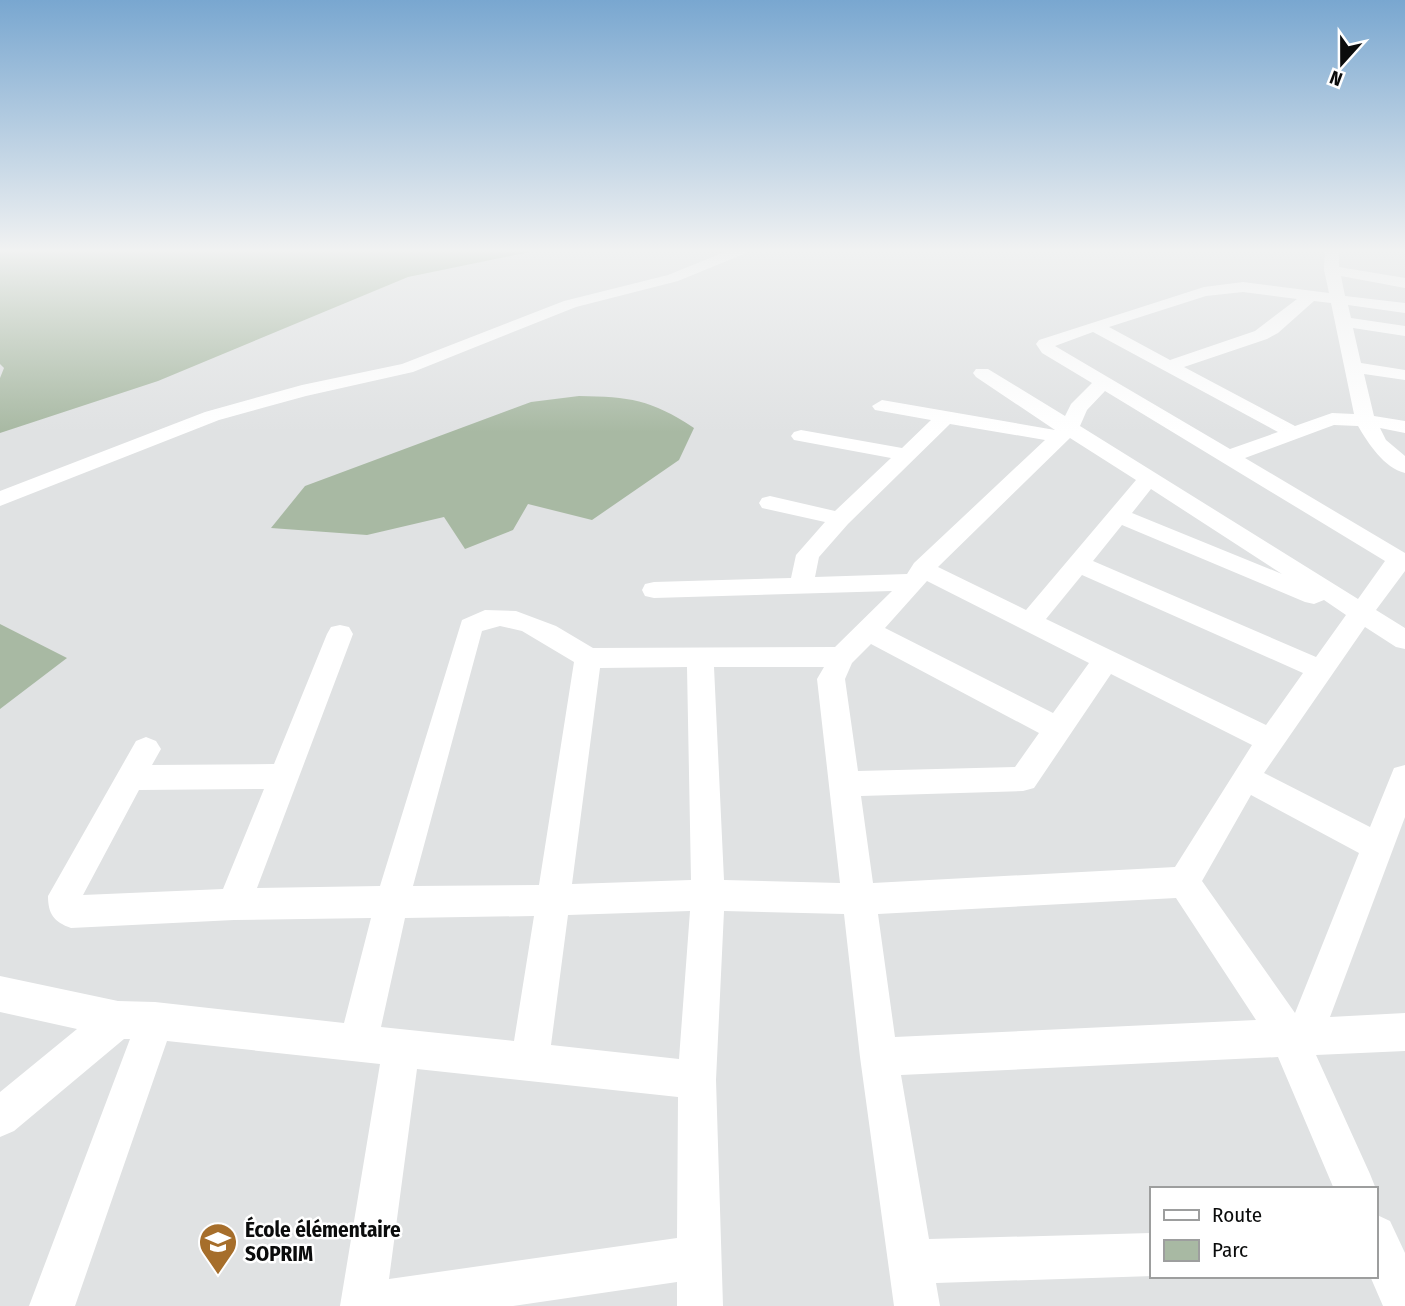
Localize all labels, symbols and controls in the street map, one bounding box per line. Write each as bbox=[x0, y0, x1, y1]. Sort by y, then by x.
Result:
north arrow bbox=[1307, 28, 1377, 98]
text: N bbox=[1327, 66, 1346, 91]
legend bbox=[1150, 1187, 1377, 1278]
text: Route bbox=[1212, 1202, 1262, 1228]
place label: École élémentaire SOPRIM bbox=[245, 1216, 401, 1267]
school or university icon: École élémentaire SOPRIM bbox=[197, 1221, 239, 1276]
text: Parc bbox=[1212, 1237, 1248, 1263]

